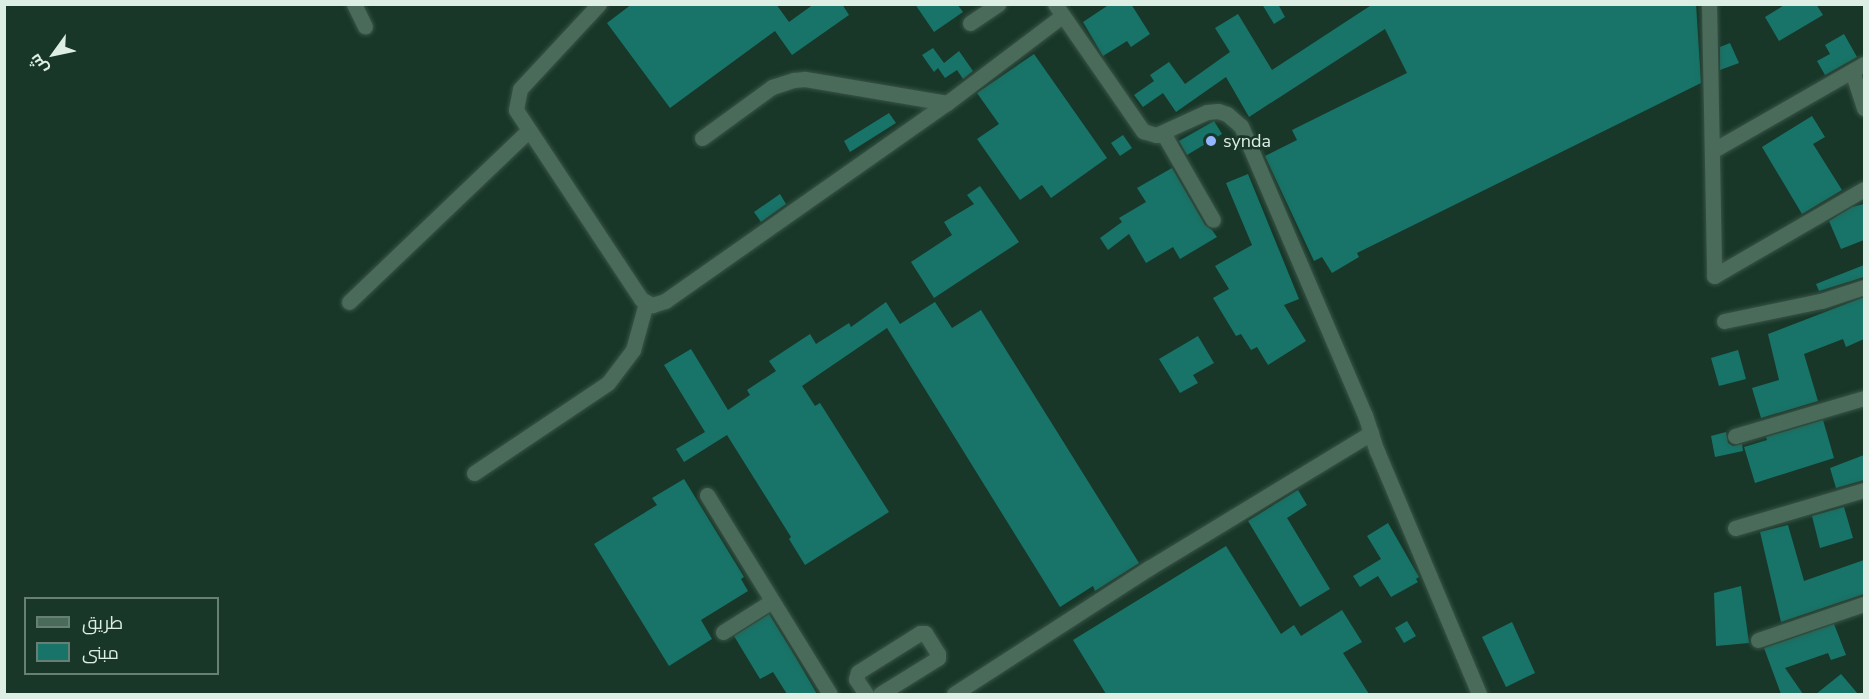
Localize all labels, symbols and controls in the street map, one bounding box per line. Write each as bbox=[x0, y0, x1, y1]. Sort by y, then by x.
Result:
north arrow bbox=[24, 24, 84, 84]
text: ش bbox=[24, 49, 54, 78]
place label: synda bbox=[1223, 130, 1271, 152]
marker: synda bbox=[1204, 134, 1218, 148]
legend bbox=[24, 597, 219, 675]
text: طريق bbox=[82, 611, 123, 635]
text: مبنى bbox=[82, 641, 119, 665]

